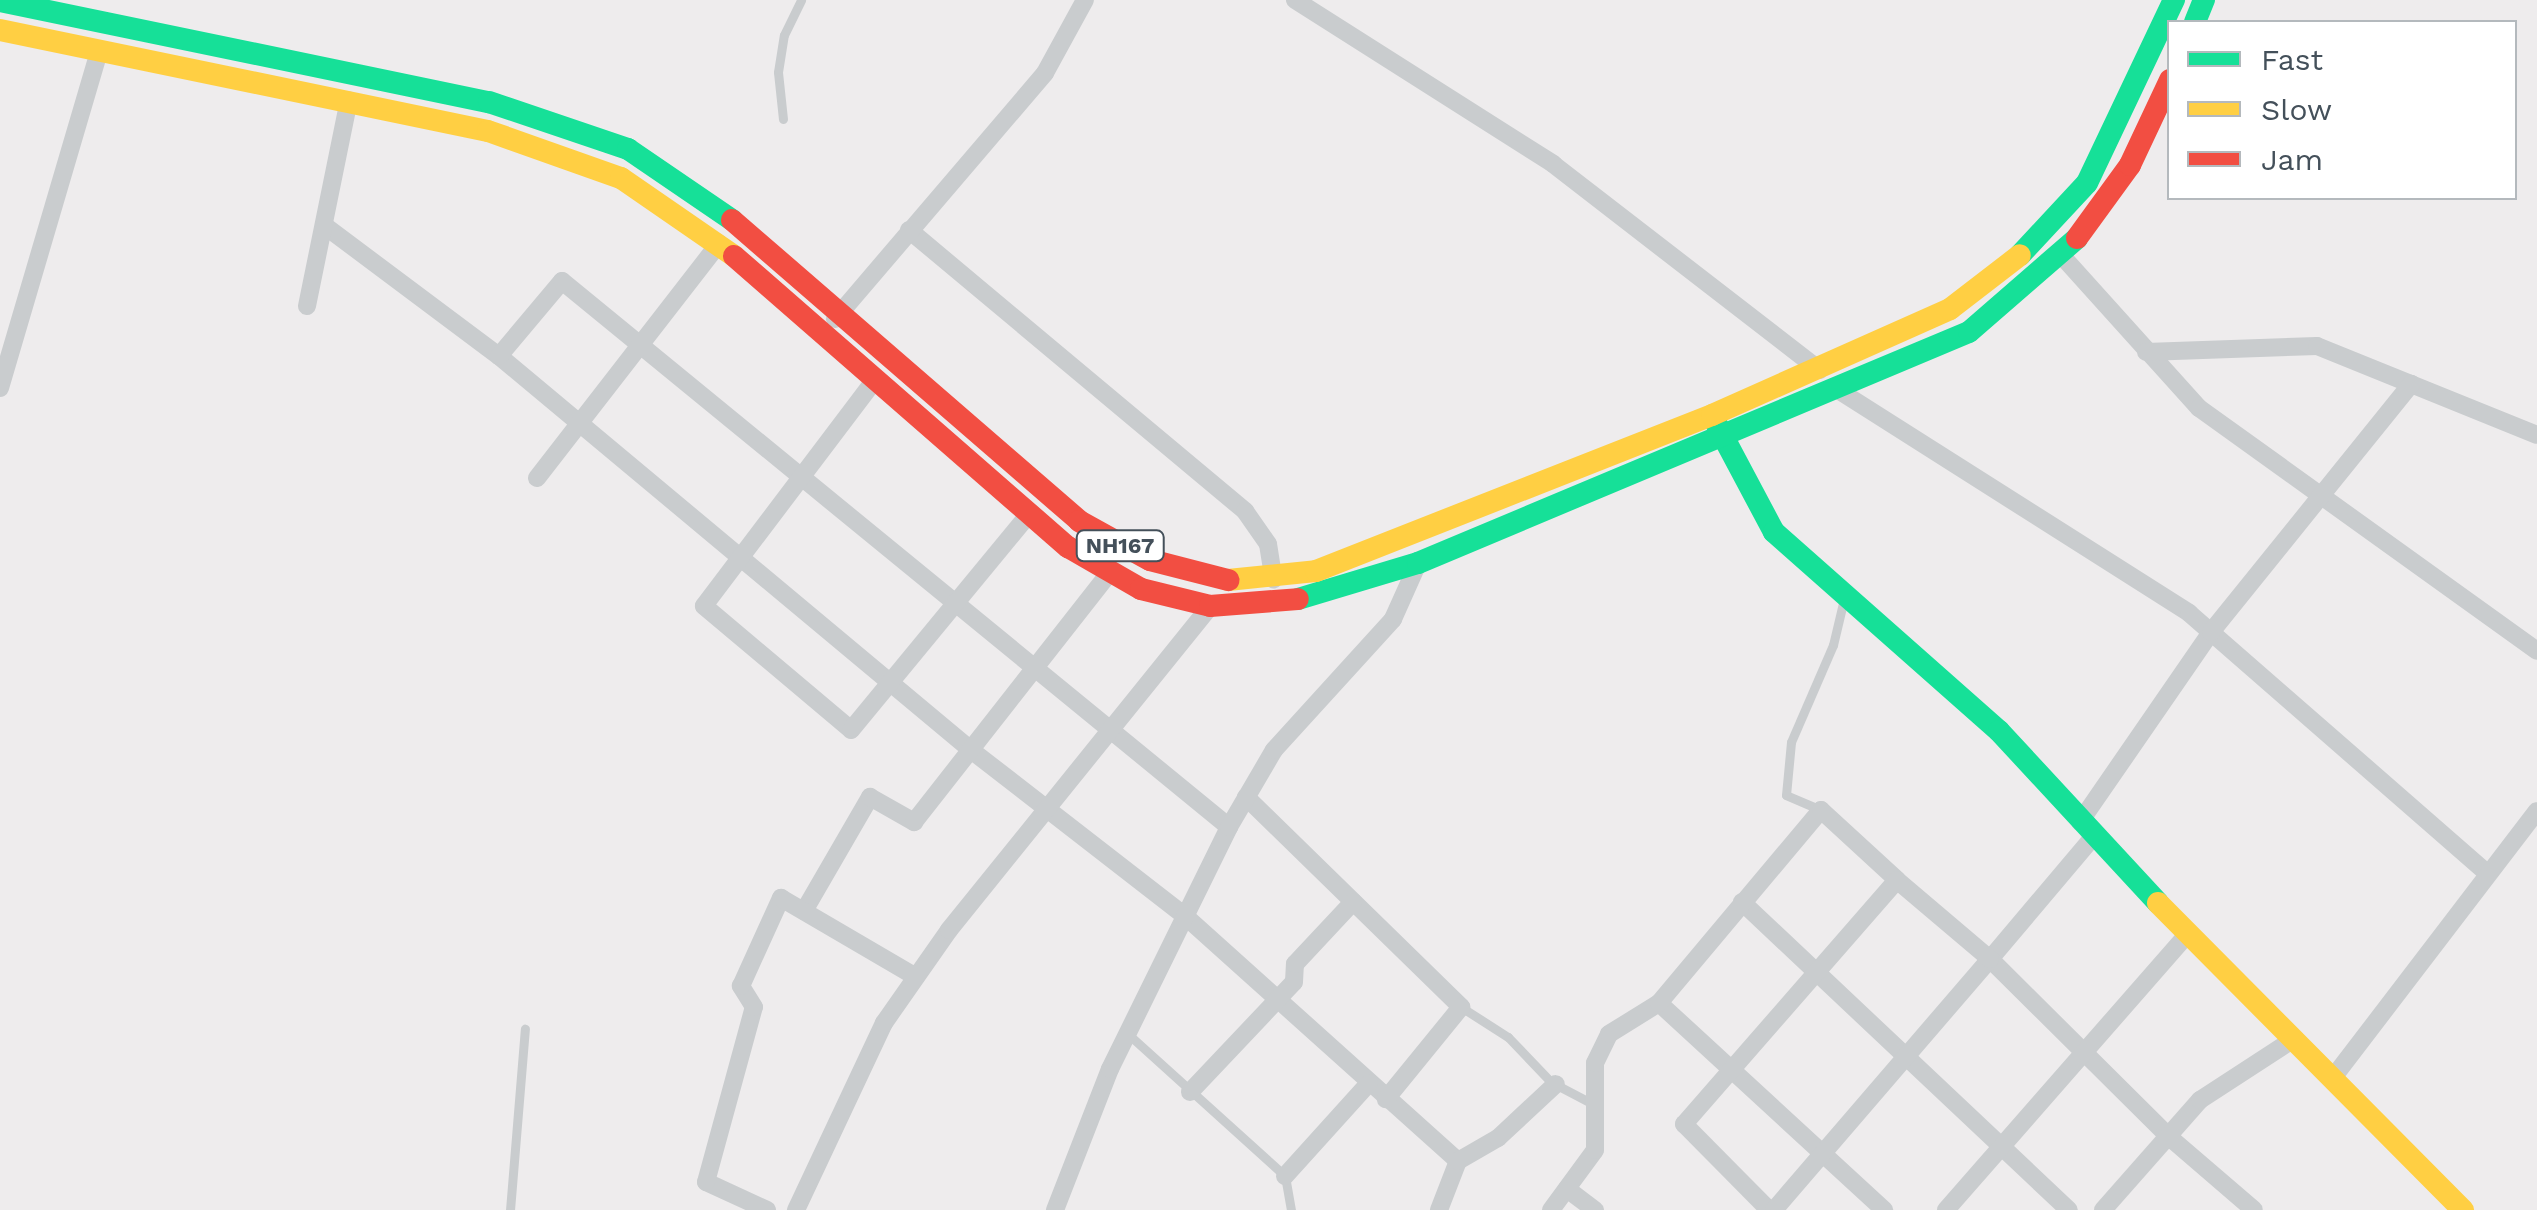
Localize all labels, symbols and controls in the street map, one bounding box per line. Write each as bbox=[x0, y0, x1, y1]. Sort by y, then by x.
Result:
legend bbox=[2167, 20, 2517, 200]
text: Fast bbox=[2261, 42, 2323, 77]
text: Slow bbox=[2261, 92, 2332, 127]
text: Jam bbox=[2261, 142, 2323, 177]
road number: NH167 bbox=[1075, 529, 1165, 563]

